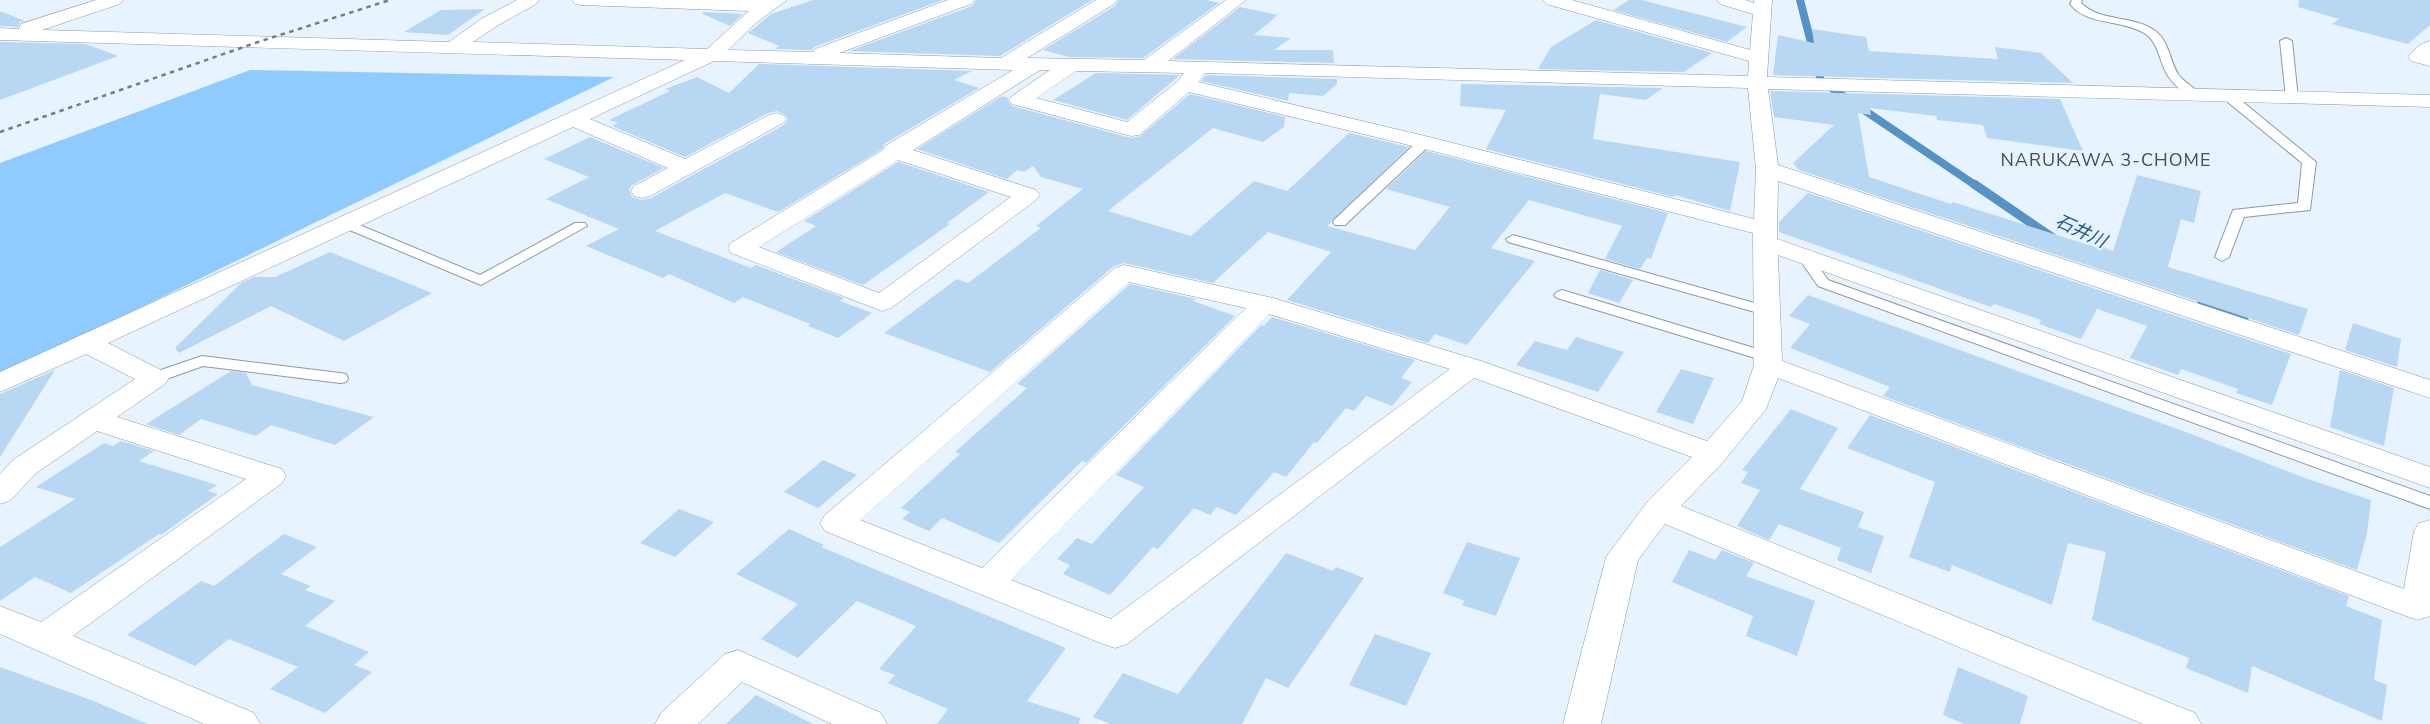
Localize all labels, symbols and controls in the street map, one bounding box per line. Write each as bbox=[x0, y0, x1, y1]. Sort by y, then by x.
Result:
district label: NARUKAWA 3-CHOME bbox=[2001, 148, 2212, 172]
water label: 石井川 bbox=[2051, 209, 2112, 254]

